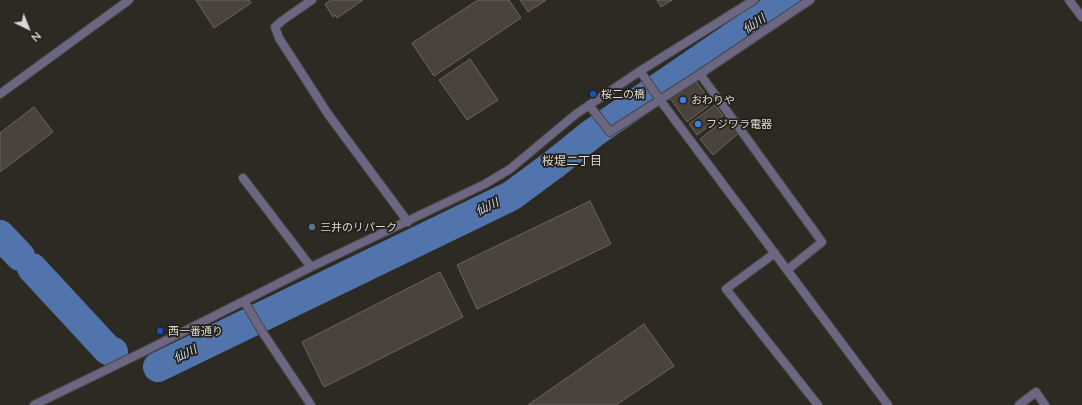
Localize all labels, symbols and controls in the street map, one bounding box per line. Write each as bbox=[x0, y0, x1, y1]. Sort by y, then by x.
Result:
north arrow bbox=[8, 8, 48, 48]
water label: 仙川 bbox=[740, 11, 768, 37]
text: N bbox=[29, 29, 44, 45]
place label: 桜二の橋 bbox=[601, 87, 645, 101]
marker: 桜二の橋 bbox=[588, 89, 598, 99]
place label: おわりや bbox=[691, 93, 735, 107]
marker: おわりや bbox=[678, 95, 688, 105]
place label: フジワラ電器 bbox=[706, 117, 772, 131]
marker: フジワラ電器 bbox=[693, 119, 703, 129]
district label: 桜堤二丁目 bbox=[542, 154, 602, 168]
water label: 仙川 bbox=[473, 195, 501, 219]
place label: 三井のリパーク bbox=[320, 220, 397, 234]
marker: 三井のリパーク bbox=[307, 222, 317, 232]
place label: 西一番通り bbox=[168, 324, 223, 338]
marker: 西一番通り bbox=[155, 326, 165, 336]
water label: 仙川 bbox=[171, 342, 199, 366]

